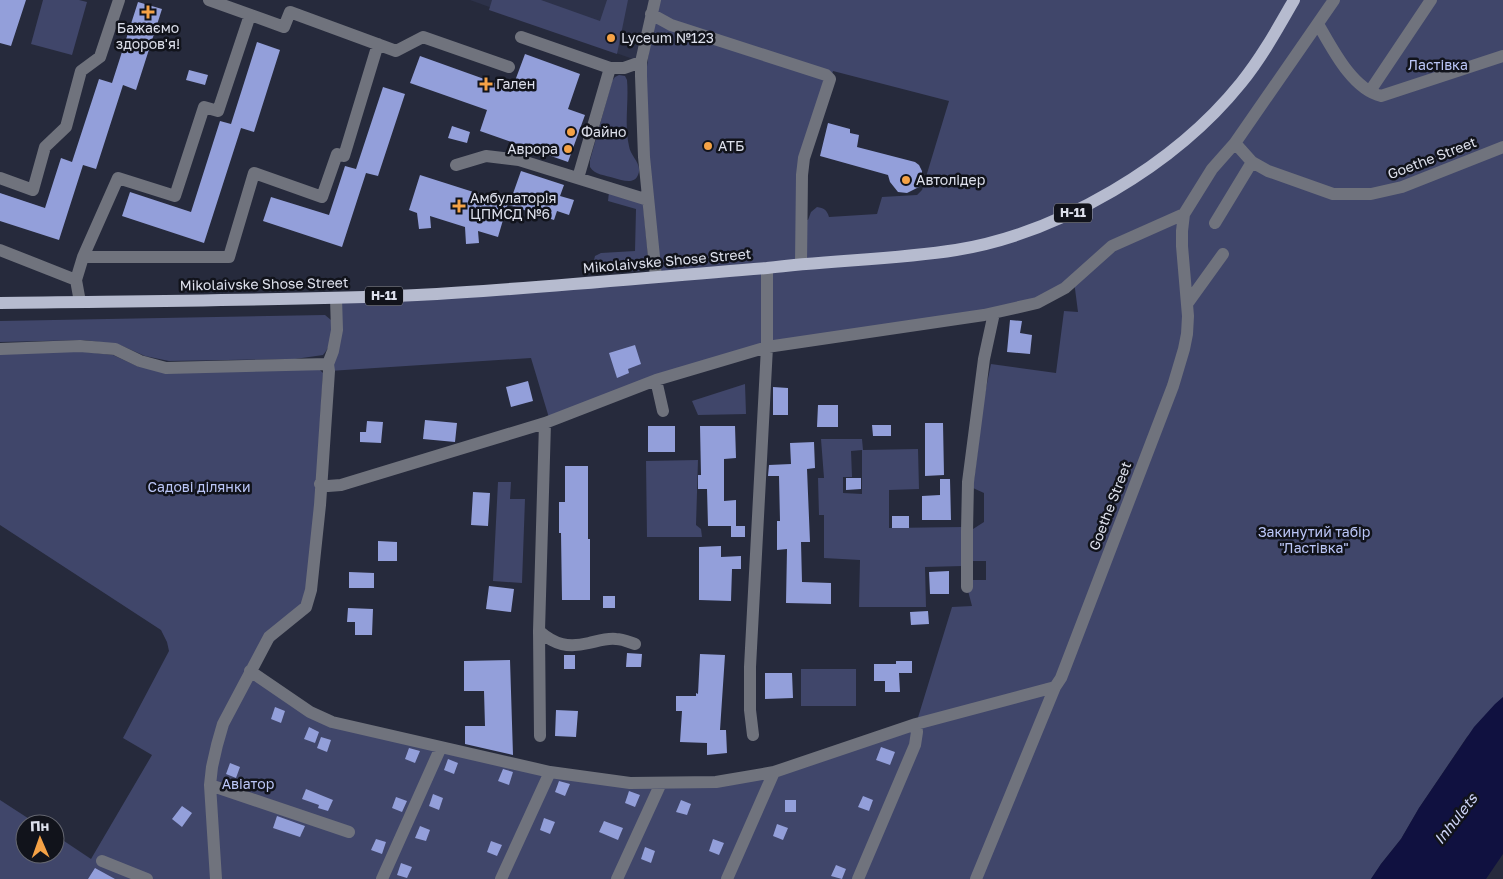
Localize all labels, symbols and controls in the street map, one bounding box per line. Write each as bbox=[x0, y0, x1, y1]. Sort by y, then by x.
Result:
marker: Бажаємо здоров'я! bbox=[142, 6, 154, 18]
place label: Бажаємо здоров'я! bbox=[116, 19, 180, 52]
place label: Lyceum №123 bbox=[621, 29, 714, 46]
marker: Lyceum №123 bbox=[605, 32, 617, 44]
park label: Ластівка bbox=[1408, 56, 1468, 73]
place label: Гален bbox=[496, 75, 535, 92]
marker: Гален bbox=[480, 78, 492, 90]
place label: Файно bbox=[581, 123, 626, 140]
marker: Файно bbox=[565, 126, 577, 138]
street label: Goethe Street bbox=[1385, 133, 1479, 182]
place label: АТБ bbox=[718, 137, 744, 154]
place label: Аврора bbox=[507, 140, 558, 157]
marker: АТБ bbox=[702, 140, 714, 152]
marker: Аврора bbox=[562, 143, 574, 155]
place label: Автолідер bbox=[916, 171, 985, 188]
marker: Автолідер bbox=[900, 174, 912, 186]
place label: Амбулаторія ЦПМСД №6 bbox=[470, 189, 557, 222]
marker: Амбулаторія ЦПМСД №6 bbox=[452, 199, 466, 213]
road number: Н-11 bbox=[1054, 204, 1092, 222]
street label: Mikolaivske Shose Street bbox=[582, 245, 752, 276]
street label: Mikolaivske Shose Street bbox=[179, 274, 349, 293]
road number: Н-11 bbox=[365, 286, 403, 306]
street label: Goethe Street bbox=[1085, 459, 1134, 553]
park label: Садові ділянки bbox=[148, 478, 250, 495]
park label: Закинутий табір "Ластівка" bbox=[1258, 523, 1370, 556]
park label: Авіатор bbox=[222, 775, 274, 792]
water label: Inhulets bbox=[1430, 789, 1481, 847]
north arrow bbox=[15, 814, 65, 864]
text: Пн bbox=[30, 817, 49, 834]

